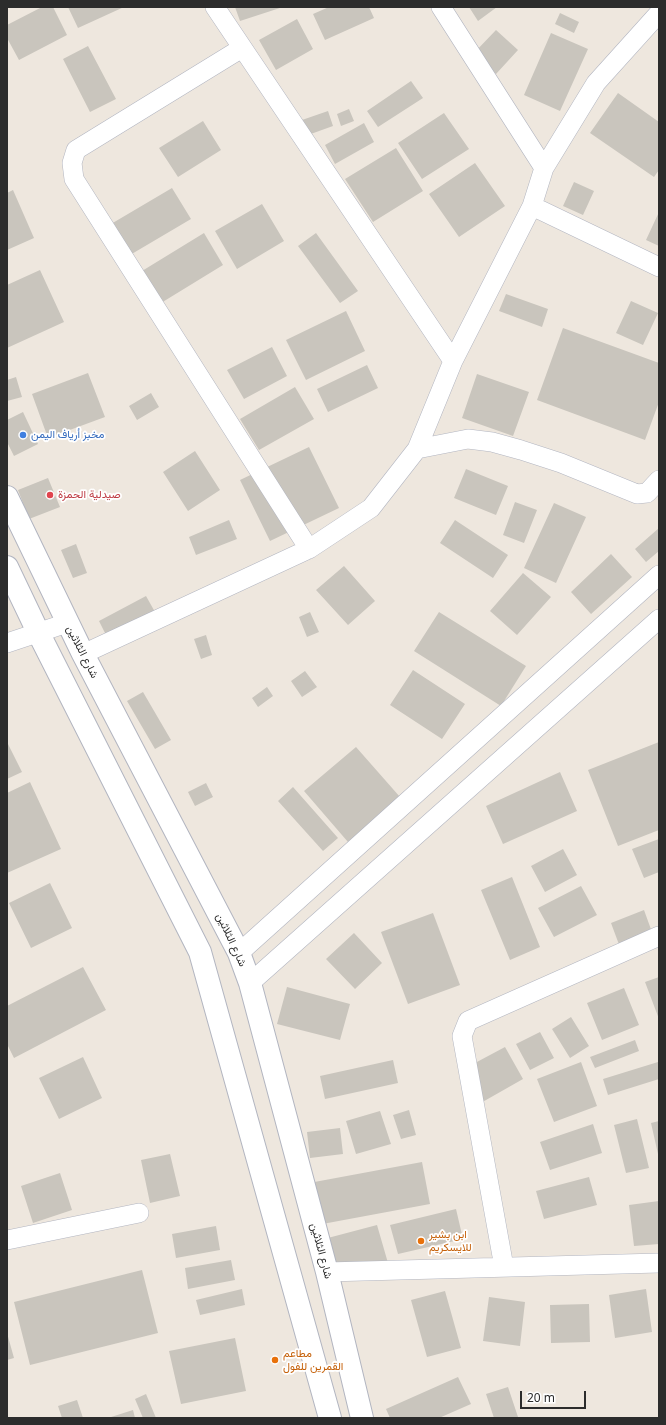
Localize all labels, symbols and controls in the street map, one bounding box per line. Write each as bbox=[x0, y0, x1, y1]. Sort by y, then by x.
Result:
place label: مخبز أرياف اليمن bbox=[31, 428, 104, 442]
marker: مخبز أرياف اليمن bbox=[18, 430, 28, 440]
place label: صيدلية الحمزة bbox=[58, 488, 121, 502]
marker: صيدلية الحمزة bbox=[45, 490, 55, 500]
street label: شارع الثلاثين bbox=[63, 624, 101, 680]
street label: شارع الثلاثين bbox=[213, 911, 249, 969]
street label: شارع الثلاثين bbox=[307, 1222, 335, 1280]
place label: ابن بشير للايسكريم bbox=[429, 1228, 472, 1254]
marker: ابن بشير للايسكريم bbox=[416, 1236, 426, 1246]
place label: مطاعم القمرين للفول bbox=[283, 1347, 343, 1373]
marker: مطاعم القمرين للفول bbox=[270, 1355, 280, 1365]
scale bar bbox=[522, 1383, 588, 1409]
text: 20 m bbox=[527, 1389, 555, 1406]

